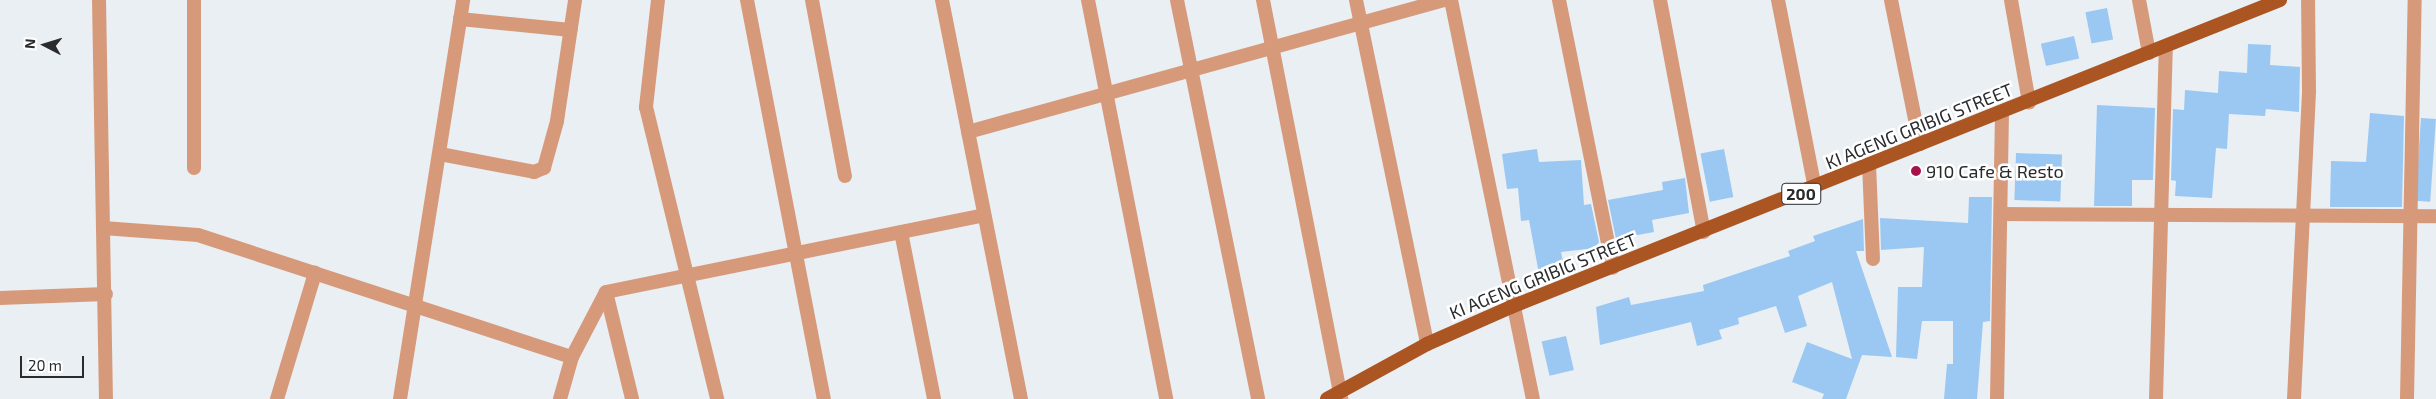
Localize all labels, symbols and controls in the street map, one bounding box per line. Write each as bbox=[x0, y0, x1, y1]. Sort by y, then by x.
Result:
north arrow bbox=[20, 20, 70, 70]
text: N bbox=[21, 38, 38, 49]
street label: KI AGENG GRIBIG STREET bbox=[1822, 78, 2016, 174]
place label: 910 Cafe & Resto bbox=[1926, 160, 2064, 182]
marker: 910 Cafe & Resto bbox=[1910, 165, 1922, 177]
road number: 200 bbox=[1781, 180, 1821, 208]
street label: KI AGENG GRIBIG STREET bbox=[1446, 228, 1640, 324]
scale bar bbox=[22, 346, 86, 378]
text: 20 m bbox=[28, 356, 62, 374]

